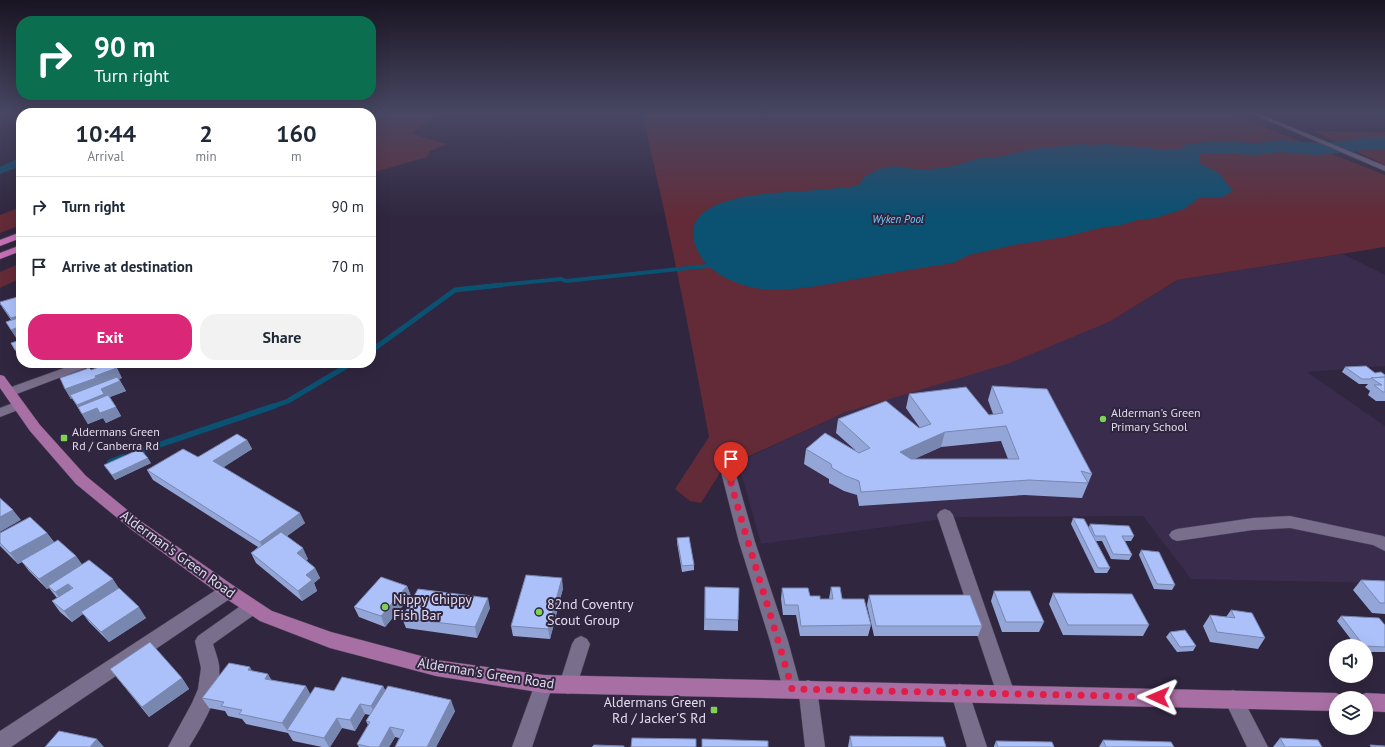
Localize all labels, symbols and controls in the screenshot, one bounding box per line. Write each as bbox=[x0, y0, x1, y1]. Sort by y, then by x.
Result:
text: 90 m bbox=[94, 28, 155, 65]
icon: right bbox=[28, 32, 80, 84]
text: Turn right bbox=[94, 64, 169, 87]
text: 10:44 bbox=[75, 118, 136, 149]
text: 2 bbox=[199, 118, 213, 149]
text: 160 bbox=[276, 118, 317, 149]
text: Arrival bbox=[88, 148, 124, 165]
text: min bbox=[195, 148, 217, 165]
text: m bbox=[291, 148, 302, 165]
icon: right bbox=[28, 196, 50, 218]
text: Turn right bbox=[62, 197, 125, 216]
text: 90 m bbox=[331, 197, 364, 216]
water label: Wyken Pool bbox=[872, 212, 924, 226]
icon: arrive bbox=[28, 256, 50, 278]
text: Arrive at destination bbox=[62, 257, 193, 276]
text: 70 m bbox=[331, 257, 364, 276]
button: Exit bbox=[28, 314, 192, 360]
button: Share bbox=[200, 314, 364, 360]
place label: Alderman's Green Primary School bbox=[1111, 405, 1201, 434]
marker: Alderman's Green Primary School bbox=[1098, 414, 1108, 424]
place label: Aldermans Green Rd / Canberra Rd bbox=[72, 424, 160, 453]
marker: Aldermans Green Rd / Canberra Rd bbox=[59, 433, 69, 443]
pin bbox=[714, 442, 748, 483]
icon: arrive bbox=[720, 448, 742, 470]
street label: Alderman's Green Road bbox=[117, 506, 239, 602]
place label: Nippy Chippy Fish Bar bbox=[393, 590, 472, 624]
place label: 82nd Coventry Scout Group bbox=[547, 595, 634, 629]
marker: Nippy Chippy Fish Bar bbox=[380, 602, 390, 612]
marker: 82nd Coventry Scout Group bbox=[534, 607, 544, 617]
map controls bbox=[1329, 639, 1373, 735]
button: sound bbox=[1329, 639, 1373, 683]
street label: Alderman's Green Road bbox=[416, 653, 556, 693]
position arrow bbox=[1137, 676, 1179, 718]
button: layers bbox=[1329, 691, 1373, 735]
place label: Aldermans Green Rd / Jacker'S Rd bbox=[604, 693, 706, 727]
marker: Aldermans Green Rd / Jacker'S Rd bbox=[709, 705, 719, 715]

